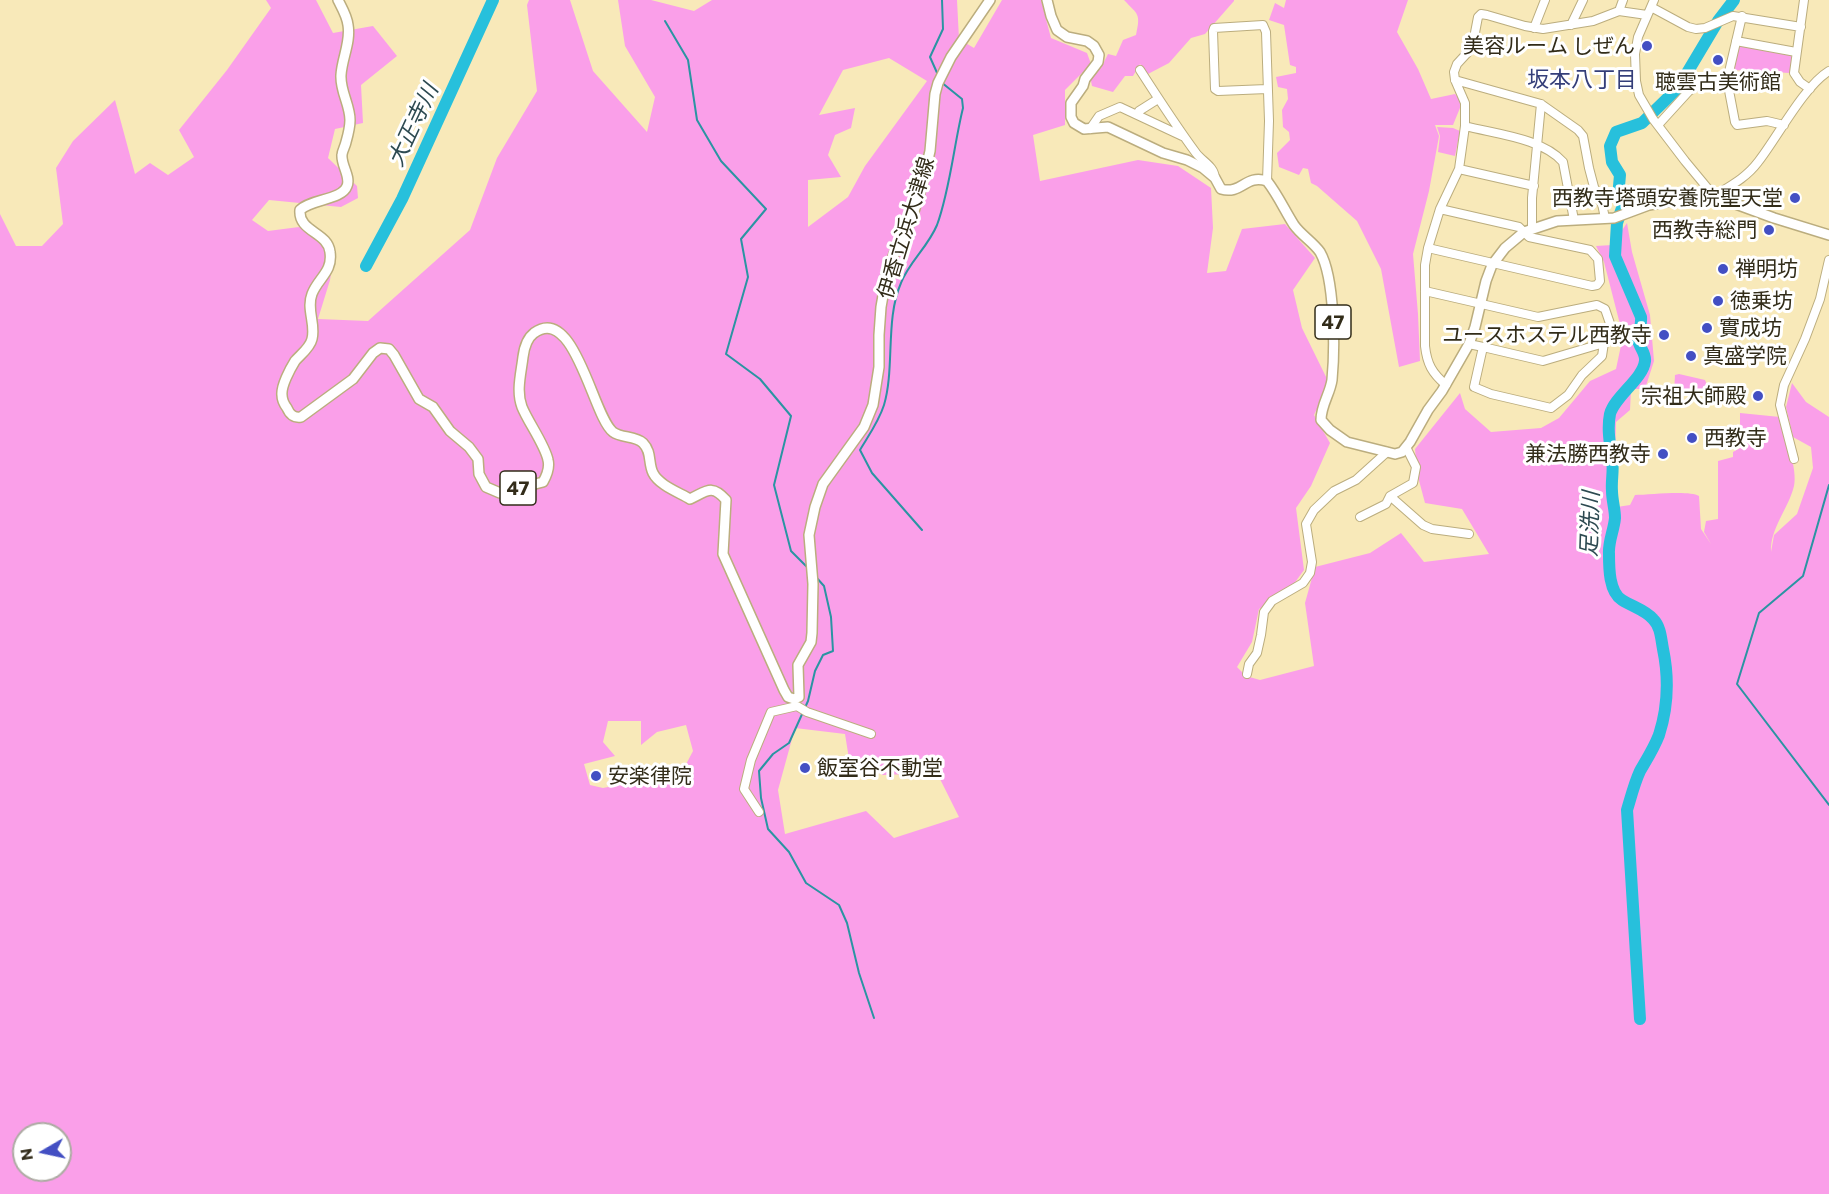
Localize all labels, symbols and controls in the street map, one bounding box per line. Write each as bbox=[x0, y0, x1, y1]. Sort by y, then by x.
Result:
place label: 美容ルーム しぜん bbox=[1463, 33, 1635, 59]
marker: 美容ルーム しぜん bbox=[1640, 39, 1654, 53]
marker: 聴雲古美術館 bbox=[1711, 53, 1725, 67]
district label: 坂本八丁目 bbox=[1527, 67, 1637, 93]
place label: 聴雲古美術館 bbox=[1655, 69, 1781, 95]
water label: 大正寺川 bbox=[382, 80, 444, 170]
street label: 伊香立浜大津線 bbox=[872, 154, 940, 302]
place label: 西教寺塔頭安養院聖天堂 bbox=[1552, 185, 1783, 211]
marker: 西教寺塔頭安養院聖天堂 bbox=[1788, 191, 1802, 205]
place label: 西教寺総門 bbox=[1652, 217, 1757, 243]
marker: 西教寺総門 bbox=[1762, 223, 1776, 237]
place label: 禅明坊 bbox=[1735, 256, 1798, 282]
marker: 禅明坊 bbox=[1716, 262, 1730, 276]
place label: 徳乗坊 bbox=[1730, 288, 1793, 314]
marker: 徳乗坊 bbox=[1711, 294, 1725, 308]
road number: 47 bbox=[1315, 305, 1351, 339]
place label: 實成坊 bbox=[1719, 315, 1782, 341]
marker: 實成坊 bbox=[1700, 321, 1714, 335]
place label: ユースホステル西教寺 bbox=[1442, 322, 1652, 348]
marker: ユースホステル西教寺 bbox=[1657, 328, 1671, 342]
place label: 真盛学院 bbox=[1703, 343, 1787, 369]
marker: 真盛学院 bbox=[1684, 349, 1698, 363]
place label: 宗祖大師殿 bbox=[1641, 383, 1746, 409]
marker: 宗祖大師殿 bbox=[1751, 389, 1765, 403]
place label: 西教寺 bbox=[1704, 425, 1767, 451]
marker: 西教寺 bbox=[1685, 431, 1699, 445]
place label: 兼法勝西教寺 bbox=[1525, 441, 1651, 467]
marker: 兼法勝西教寺 bbox=[1656, 447, 1670, 461]
road number: 47 bbox=[500, 471, 536, 505]
water label: 足洗川 bbox=[1576, 491, 1604, 557]
place label: 飯室谷不動堂 bbox=[817, 755, 943, 781]
marker: 飯室谷不動堂 bbox=[798, 761, 812, 775]
place label: 安楽律院 bbox=[608, 763, 692, 789]
marker: 安楽律院 bbox=[589, 769, 603, 783]
north arrow bbox=[12, 1122, 72, 1182]
text: N bbox=[15, 1147, 36, 1162]

